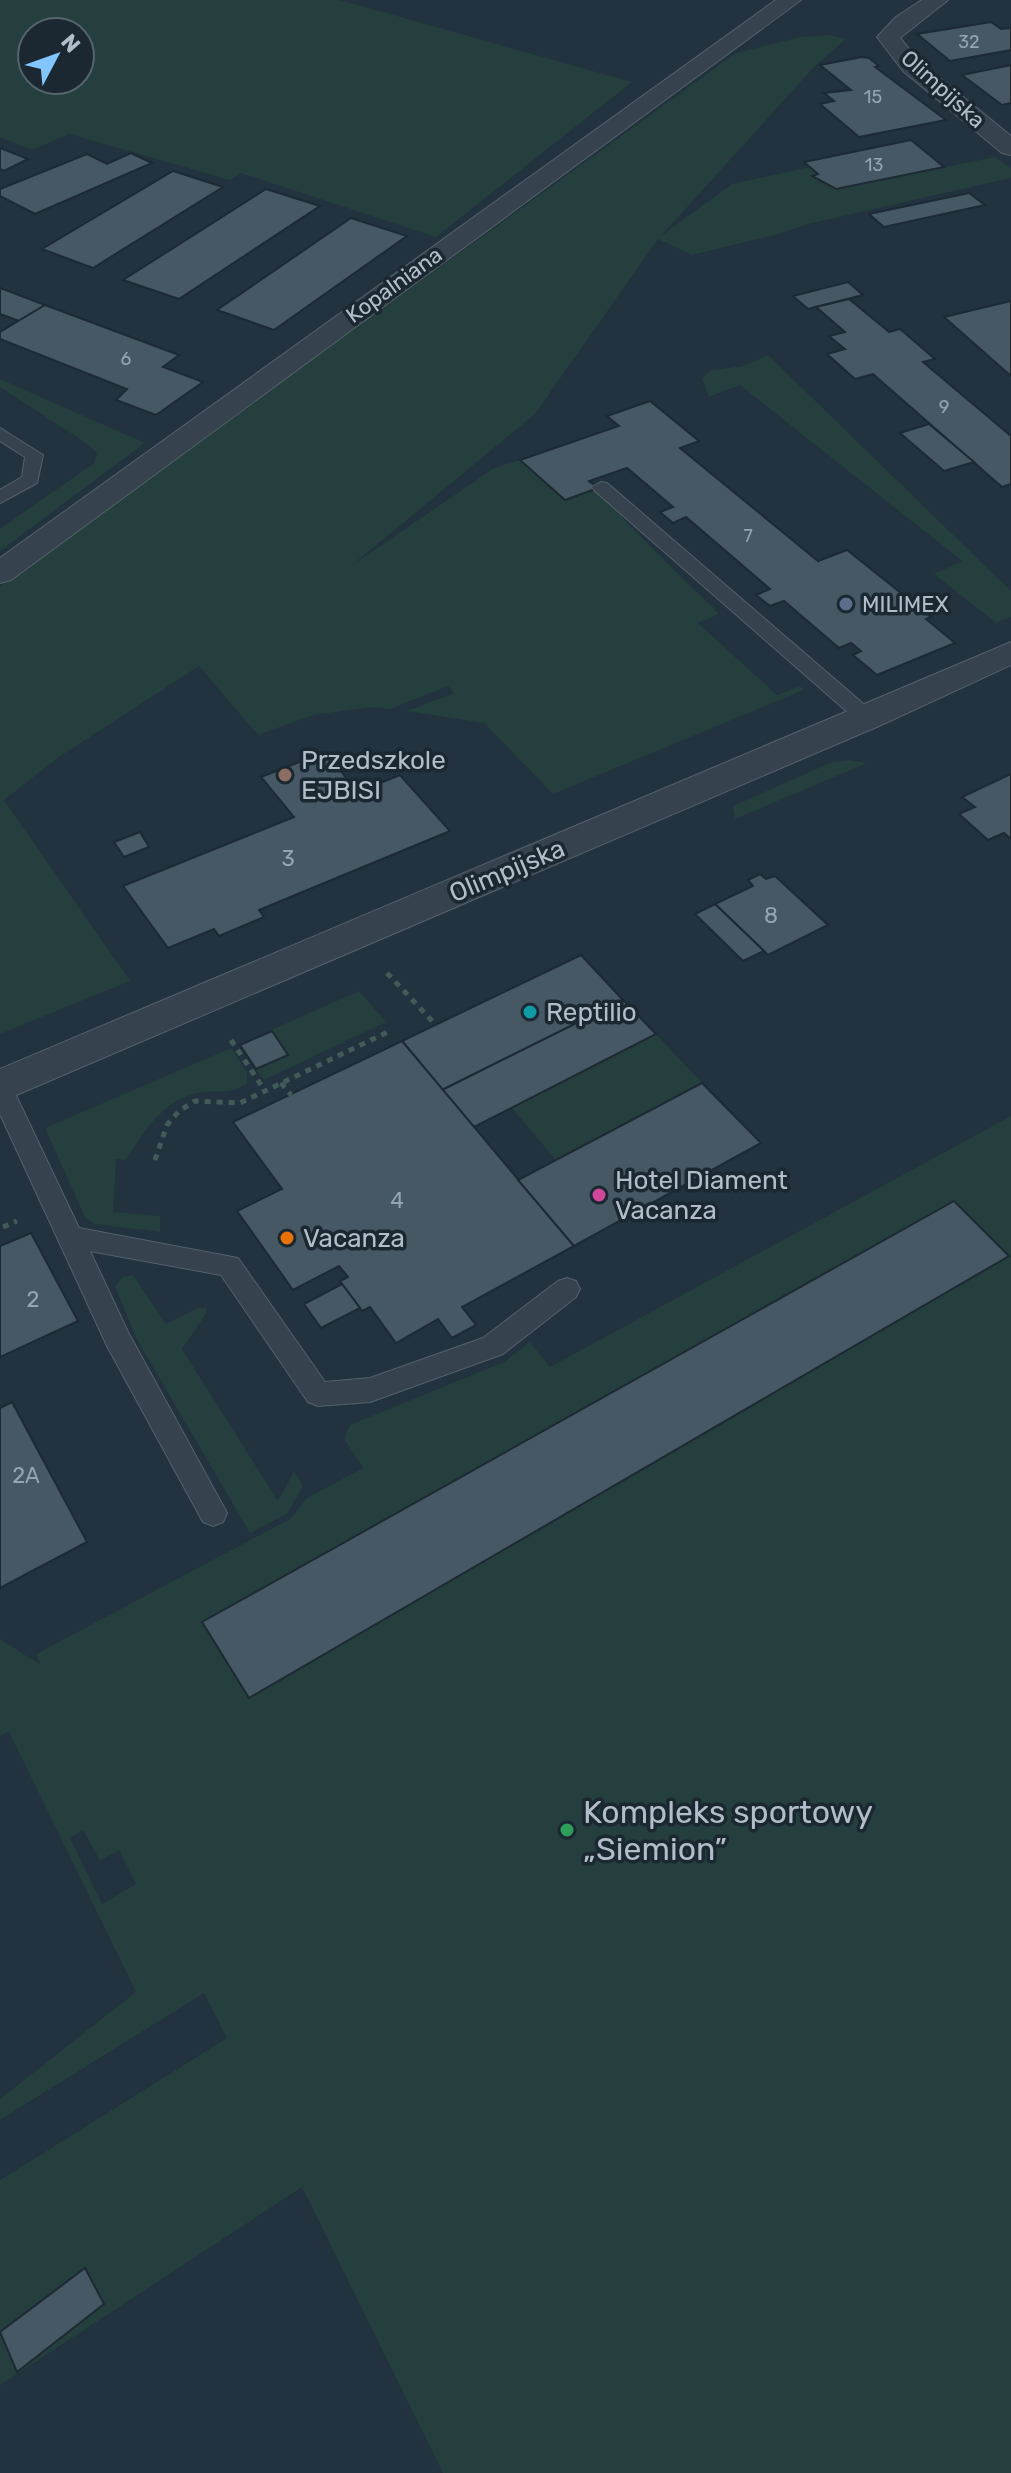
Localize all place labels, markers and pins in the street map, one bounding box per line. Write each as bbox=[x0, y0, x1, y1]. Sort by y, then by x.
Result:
place label: MILIMEX bbox=[862, 591, 949, 618]
marker: MILIMEX bbox=[837, 595, 855, 613]
place label: Przedszkole EJBISI bbox=[301, 745, 446, 806]
marker: Przedszkole EJBISI bbox=[276, 766, 294, 784]
place label: Reptilio bbox=[546, 997, 637, 1028]
marker: Reptilio bbox=[521, 1003, 539, 1021]
place label: Hotel Diament Vacanza bbox=[615, 1165, 788, 1226]
marker: Hotel Diament Vacanza bbox=[590, 1186, 608, 1204]
place label: Vacanza bbox=[303, 1223, 405, 1254]
marker: Vacanza bbox=[278, 1229, 296, 1247]
place label: Kompleks sportowy „Siemion” bbox=[583, 1793, 873, 1868]
marker: Kompleks sportowy „Siemion” bbox=[558, 1821, 576, 1839]

